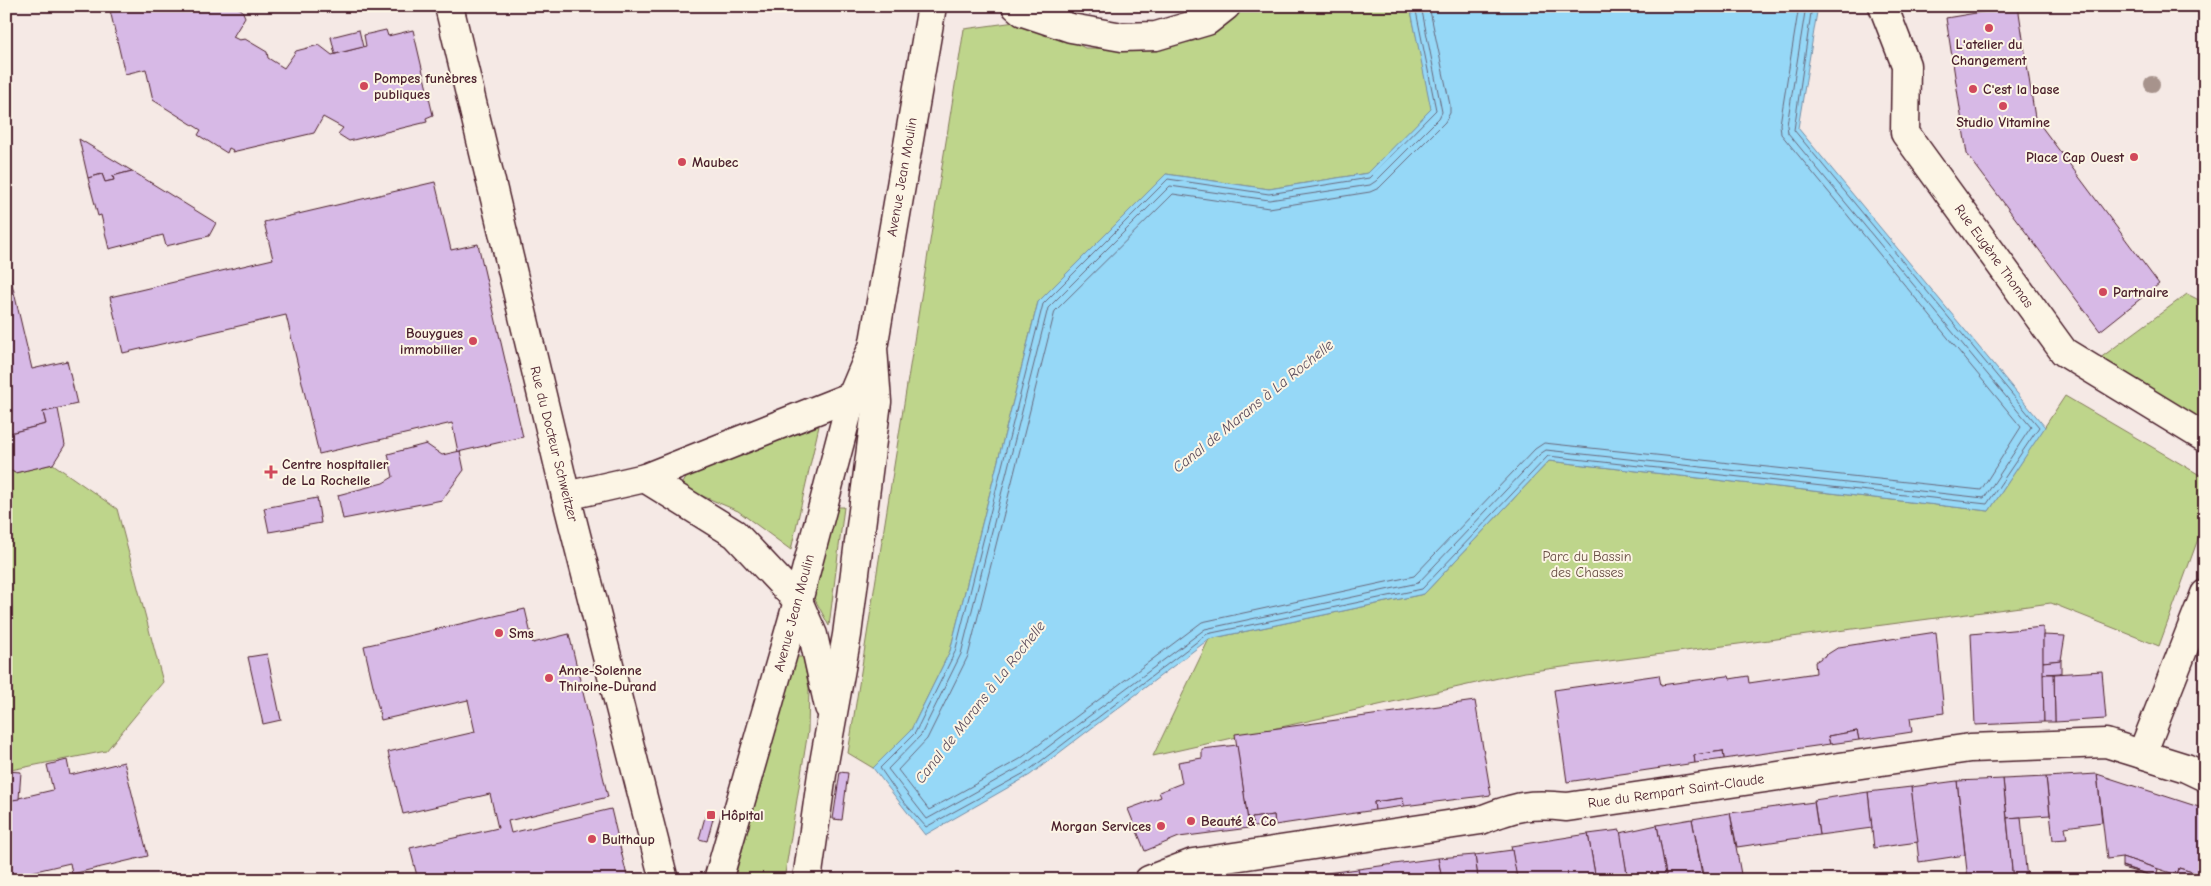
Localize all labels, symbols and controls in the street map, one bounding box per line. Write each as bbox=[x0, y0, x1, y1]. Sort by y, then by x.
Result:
marker: L'atelier du Changement bbox=[1983, 22, 1995, 34]
place label: L'atelier du Changement bbox=[1951, 36, 2027, 69]
place label: Pompes funèbres publiques bbox=[374, 70, 477, 103]
marker: Pompes funèbres publiques bbox=[358, 80, 370, 92]
place label: C'est la base bbox=[1983, 81, 2060, 98]
marker: C'est la base bbox=[1967, 83, 1979, 95]
marker: Studio Vitamine bbox=[1997, 100, 2009, 112]
place label: Studio Vitamine bbox=[1956, 114, 2050, 131]
street label: Avenue Jean Moulin bbox=[883, 116, 921, 238]
place label: Place Cap Ouest bbox=[2026, 149, 2124, 166]
marker: Place Cap Ouest bbox=[2128, 151, 2140, 163]
place label: Maubec bbox=[692, 154, 739, 171]
marker: Maubec bbox=[676, 156, 688, 168]
street label: Rue Eugène Thomas bbox=[1951, 201, 2037, 311]
place label: Partnaire bbox=[2113, 284, 2168, 301]
marker: Partnaire bbox=[2097, 286, 2109, 298]
place label: Bouygues immobilier bbox=[400, 325, 463, 358]
marker: Bouygues immobilier bbox=[467, 335, 479, 347]
water label: Canal de Marans à La Rochelle bbox=[1169, 335, 1337, 476]
street label: Rue du Docteur Schweitzer bbox=[526, 364, 582, 524]
place label: Centre hospitalier de La Rochelle bbox=[282, 456, 389, 489]
marker: Centre hospitalier de La Rochelle bbox=[264, 465, 278, 479]
park label: Parc du Bassin des Chasses bbox=[1543, 548, 1631, 581]
street label: Avenue Jean Moulin bbox=[770, 553, 818, 673]
water label: Canal de Marans à La Rochelle bbox=[911, 617, 1049, 787]
place label: Sms bbox=[509, 625, 534, 642]
marker: Sms bbox=[493, 627, 505, 639]
place label: Anne-Solenne Thiroine-Durand bbox=[559, 662, 657, 695]
marker: Anne-Solenne Thiroine-Durand bbox=[543, 672, 555, 684]
street label: Rue du Rempart Saint-Claude bbox=[1587, 770, 1765, 812]
place label: Hôpital bbox=[721, 807, 764, 824]
marker: Hôpital bbox=[705, 809, 717, 821]
place label: Beauté & Co bbox=[1201, 813, 1276, 830]
marker: Beauté & Co bbox=[1185, 815, 1197, 827]
place label: Morgan Services bbox=[1051, 818, 1151, 835]
marker: Morgan Services bbox=[1155, 820, 1167, 832]
place label: Bulthaup bbox=[602, 831, 655, 848]
marker: Bulthaup bbox=[586, 833, 598, 845]

